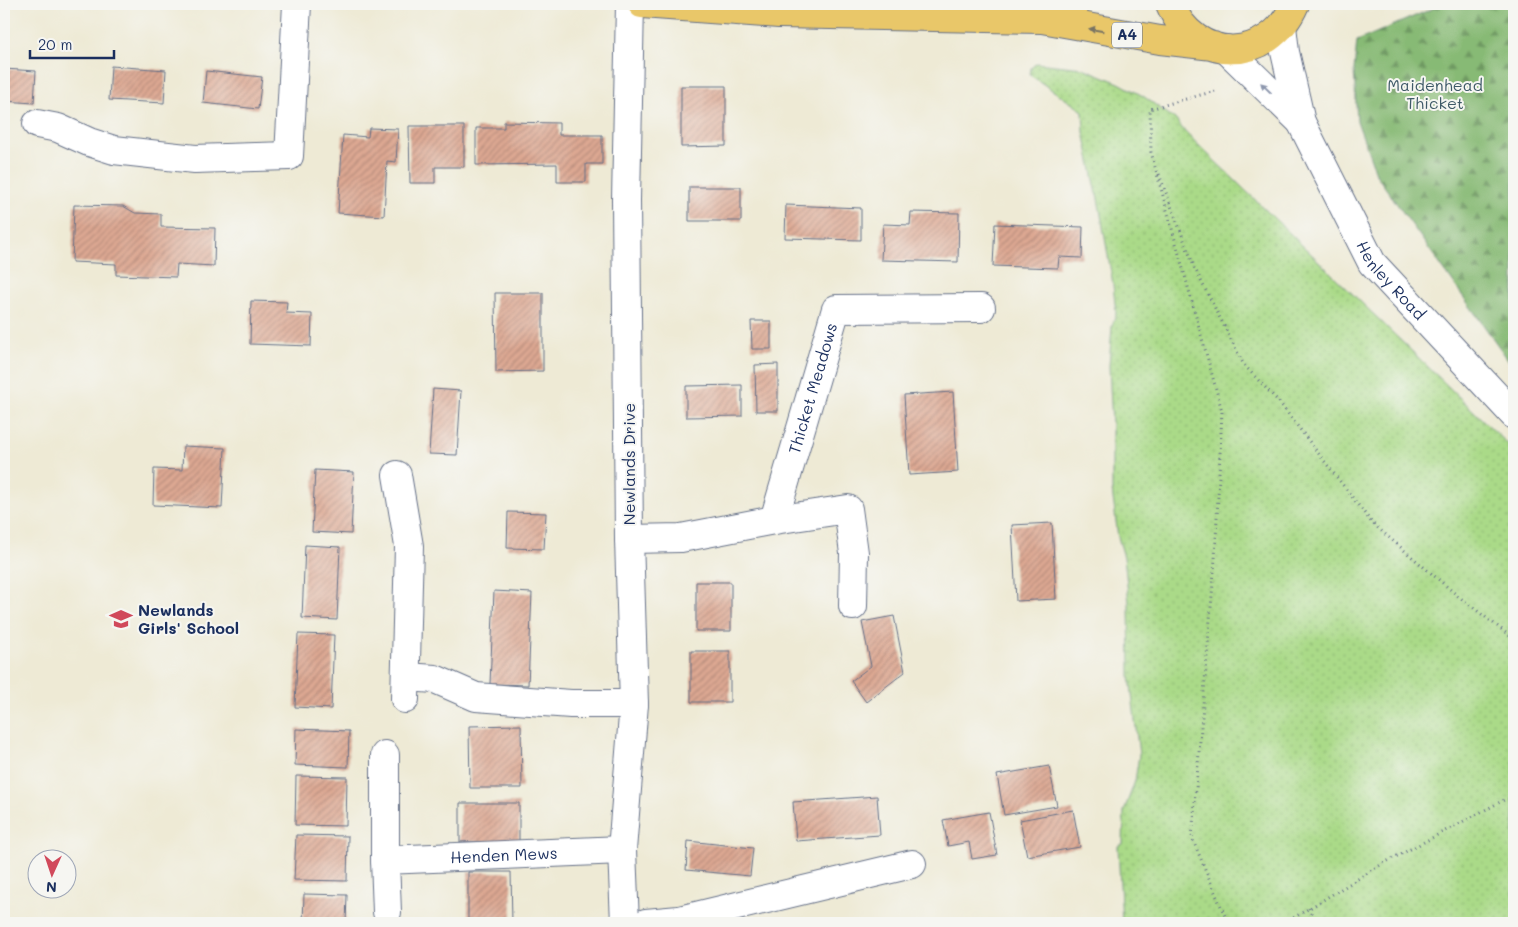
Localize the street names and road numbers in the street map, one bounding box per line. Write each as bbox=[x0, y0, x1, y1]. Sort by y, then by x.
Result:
road number: A4 bbox=[1112, 22, 1142, 48]
street label: Henley Road bbox=[1352, 237, 1430, 324]
street label: Thicket Meadows bbox=[783, 320, 841, 456]
street label: Newlands Drive bbox=[618, 403, 639, 525]
street label: Henden Mews bbox=[450, 842, 558, 867]

